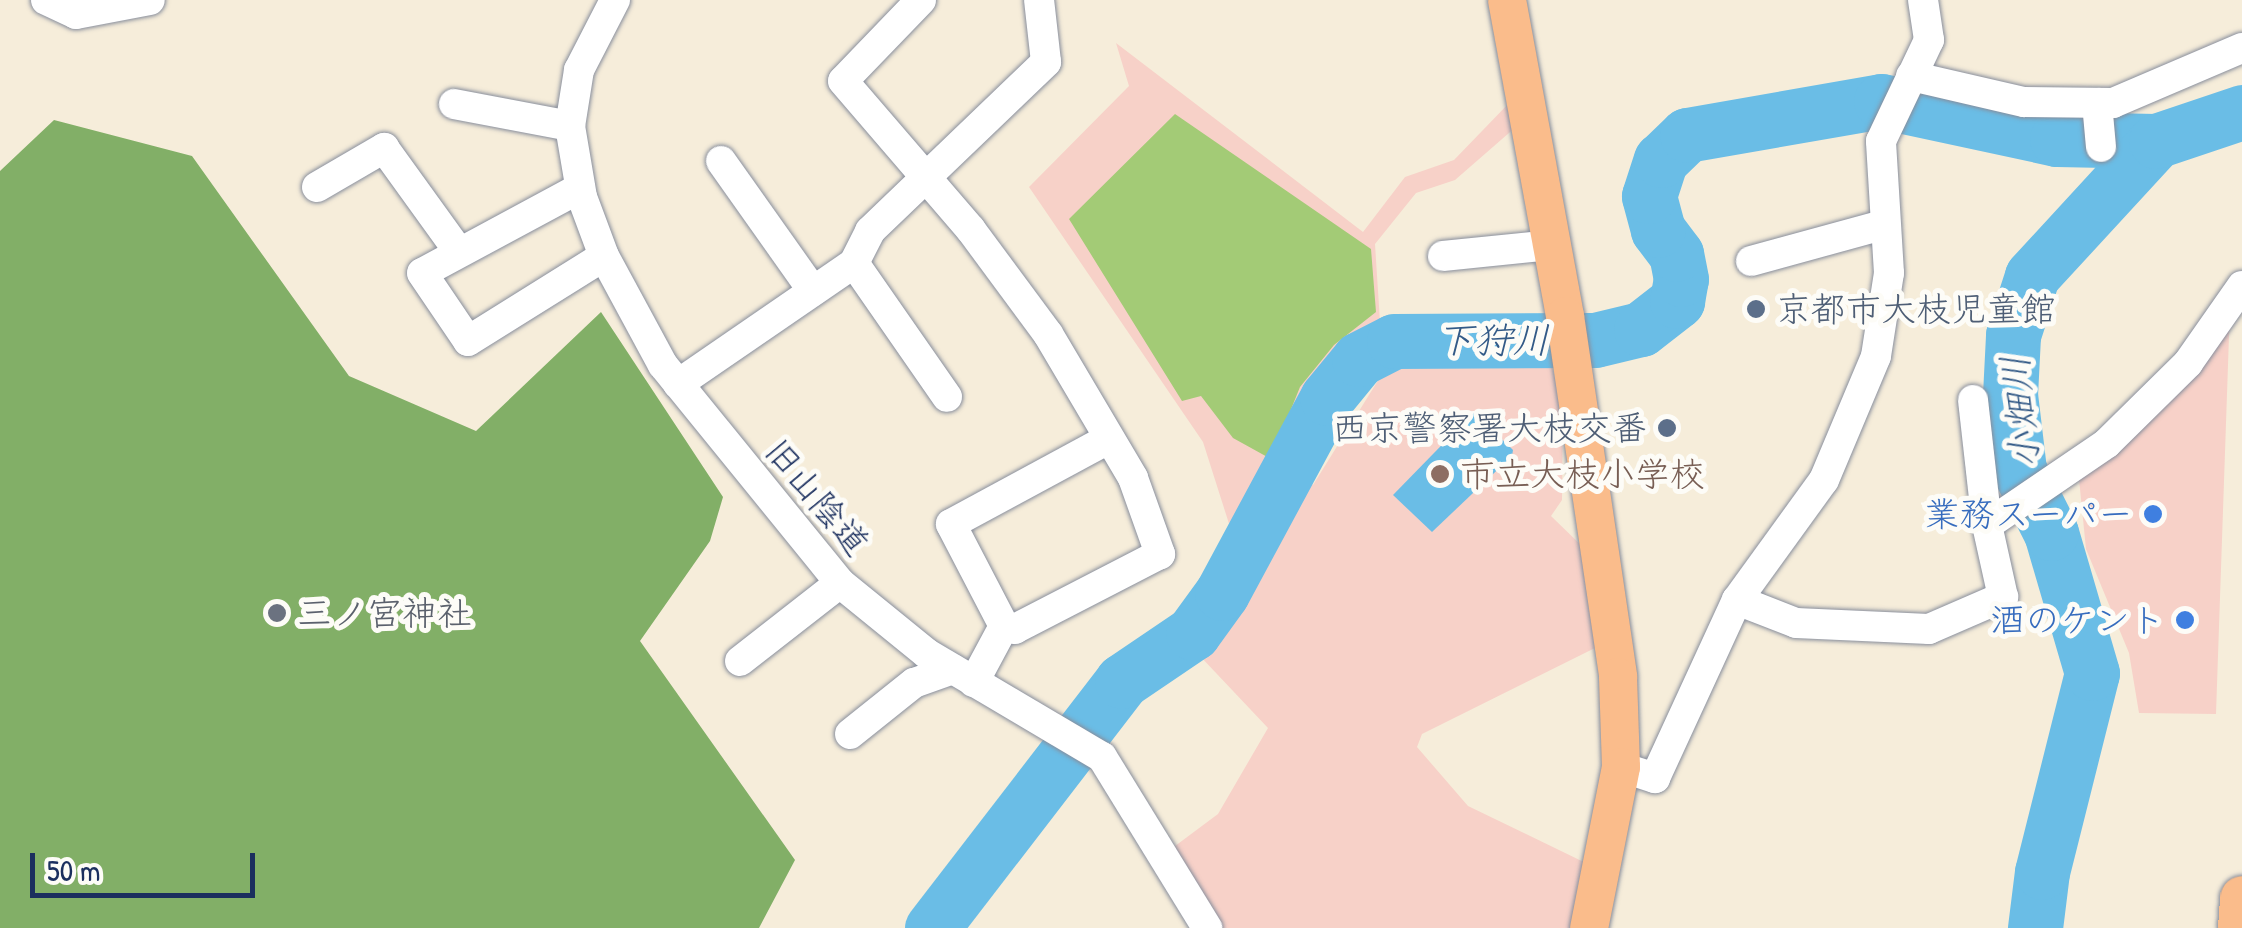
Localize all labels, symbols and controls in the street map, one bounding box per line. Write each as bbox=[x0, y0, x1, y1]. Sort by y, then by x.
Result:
place label: 京都市大枝児童館 bbox=[1776, 288, 2056, 330]
marker: 京都市大枝児童館 bbox=[1745, 298, 1767, 320]
water label: 下狩川 bbox=[1436, 317, 1550, 363]
water label: 小畑川 bbox=[1991, 353, 2049, 471]
place label: 西京警察署大枝交番 bbox=[1332, 407, 1647, 449]
marker: 西京警察署大枝交番 bbox=[1656, 417, 1678, 439]
street label: 旧山陰道 bbox=[756, 430, 878, 564]
place label: 市立大枝小学校 bbox=[1460, 453, 1705, 495]
marker: 市立大枝小学校 bbox=[1429, 463, 1451, 485]
place label: 業務スーパー bbox=[1924, 493, 2133, 535]
marker: 業務スーパー bbox=[2142, 503, 2164, 525]
place label: 三ノ宮神社 bbox=[297, 592, 472, 634]
place label: 酒のケント bbox=[1990, 599, 2165, 641]
marker: 三ノ宮神社 bbox=[266, 602, 288, 624]
marker: 酒のケント bbox=[2174, 609, 2196, 631]
scale bar bbox=[35, 833, 260, 895]
text: 50 m bbox=[47, 850, 100, 890]

